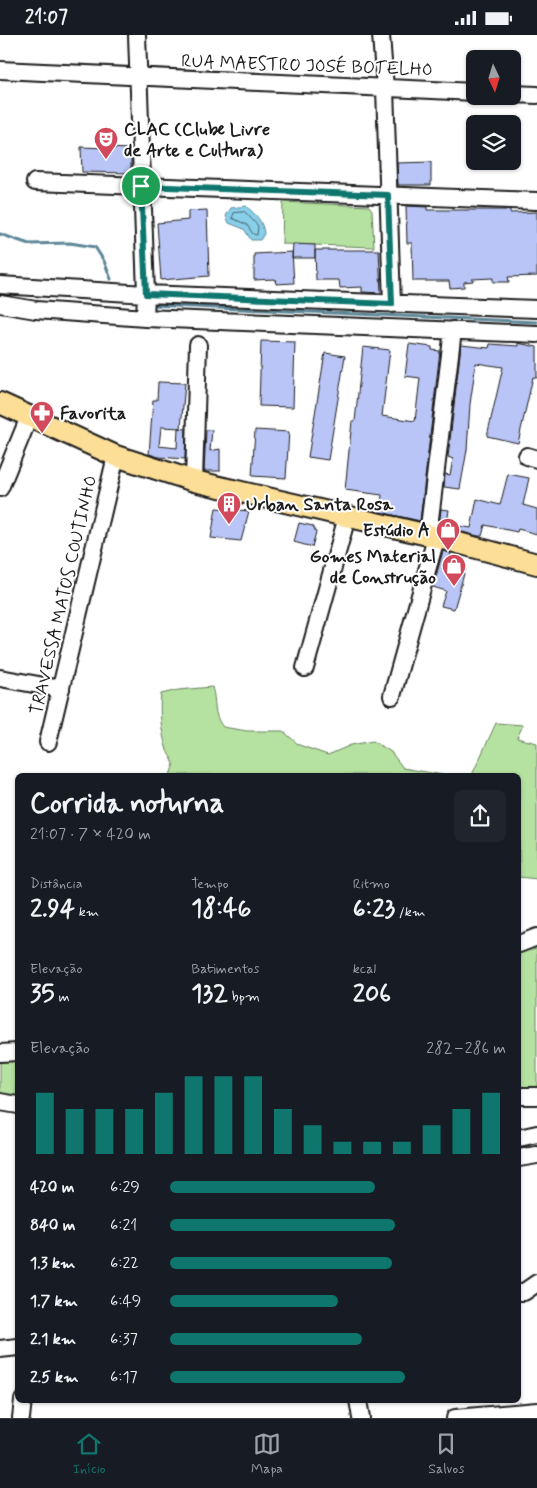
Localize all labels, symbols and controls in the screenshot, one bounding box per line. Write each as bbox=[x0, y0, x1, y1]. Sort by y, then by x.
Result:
text: 21:07 bbox=[25, 5, 68, 30]
street label: RUA MAESTRO JOSÉ BOTELHO bbox=[181, 50, 433, 82]
north arrow bbox=[466, 50, 521, 105]
map controls bbox=[466, 50, 521, 170]
button: layers bbox=[466, 115, 521, 170]
place label: CLAC (Clube Livre de Arte e Cultura) bbox=[124, 118, 270, 163]
theatre icon: CLAC (Clube Livre de Arte e Cultura) bbox=[93, 126, 119, 160]
pin bbox=[120, 165, 162, 207]
icon: arrive bbox=[127, 172, 155, 200]
pharmacy icon: Favorita bbox=[29, 400, 55, 434]
place label: Favorita bbox=[60, 402, 126, 426]
street label: TRAVESSA MATOS COUTINHO bbox=[25, 473, 103, 717]
building icon: Urban Santa Rosa bbox=[216, 491, 242, 525]
place label: Urban Santa Rosa bbox=[246, 493, 394, 517]
shop icon: Estúdio A bbox=[435, 517, 461, 551]
place label: Estúdio A bbox=[363, 519, 430, 543]
place label: Gomes Material de Construção bbox=[310, 545, 436, 590]
shop icon: Gomes Material de Construção bbox=[441, 553, 467, 587]
text: Corrida noturna bbox=[30, 786, 224, 823]
button: share bbox=[454, 790, 506, 842]
text: 21:07 · 7 × 420 m bbox=[30, 824, 151, 845]
text: Distância bbox=[30, 875, 83, 893]
text: Tempo bbox=[191, 875, 228, 893]
text: Ritmo bbox=[353, 875, 390, 893]
text: 2.94 bbox=[30, 893, 75, 926]
text: 18:46 bbox=[191, 893, 251, 926]
text: 6:23 bbox=[353, 893, 395, 926]
text: km bbox=[75, 903, 99, 921]
text: /km bbox=[395, 903, 425, 921]
text: Elevação bbox=[30, 960, 82, 978]
text: Batimentos bbox=[191, 960, 259, 978]
text: kcal bbox=[353, 960, 376, 978]
text: 35 bbox=[30, 978, 55, 1011]
text: 132 bbox=[191, 978, 228, 1011]
text: 206 bbox=[353, 978, 391, 1011]
text: m bbox=[55, 988, 70, 1006]
text: bpm bbox=[228, 988, 260, 1006]
text: Elevação bbox=[30, 1038, 90, 1059]
text: 282–286 m bbox=[426, 1038, 506, 1059]
text: 420 m bbox=[30, 1177, 74, 1198]
text: 6:29 bbox=[110, 1177, 140, 1198]
text: 840 m bbox=[30, 1215, 75, 1236]
text: 6:21 bbox=[110, 1215, 137, 1236]
text: 1.3 km bbox=[30, 1253, 75, 1274]
text: 6:22 bbox=[110, 1253, 139, 1274]
text: 1.7 km bbox=[30, 1291, 78, 1312]
text: 6:49 bbox=[110, 1291, 141, 1312]
text: 2.1 km bbox=[30, 1329, 76, 1350]
text: 6:37 bbox=[110, 1329, 138, 1350]
text: 2.5 km bbox=[30, 1367, 78, 1388]
text: 6:17 bbox=[110, 1367, 138, 1388]
tab: Início bbox=[73, 1430, 106, 1478]
tab: Mapa bbox=[251, 1430, 283, 1478]
tab: Salvos bbox=[428, 1430, 464, 1478]

